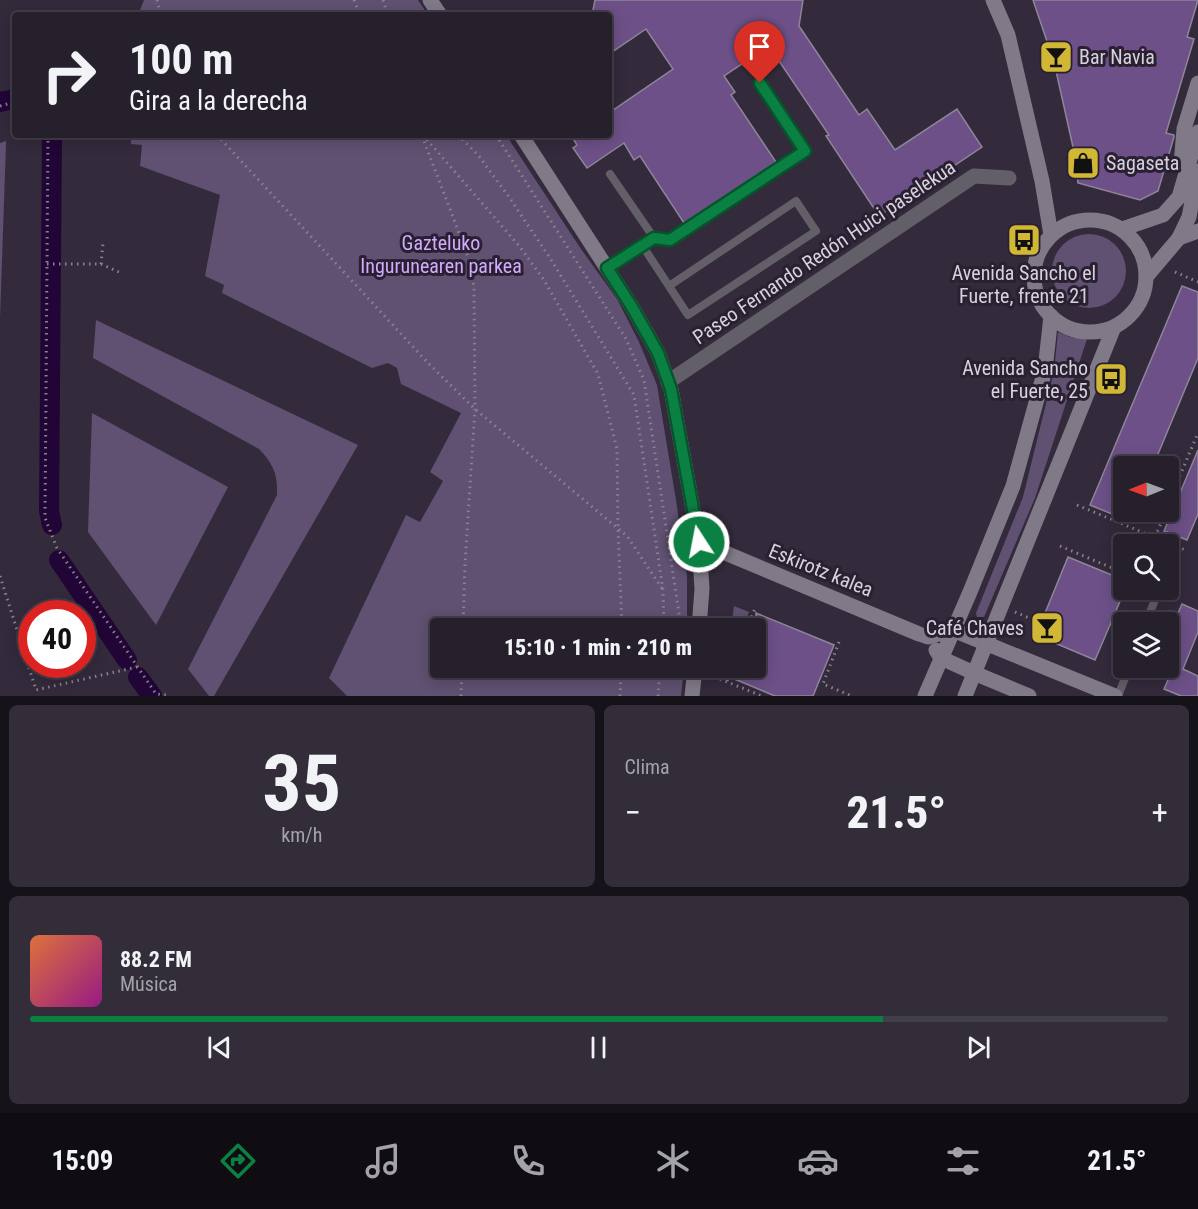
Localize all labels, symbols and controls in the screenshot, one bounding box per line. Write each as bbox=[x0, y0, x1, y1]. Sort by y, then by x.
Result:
pin bbox=[734, 21, 785, 83]
icon: arrive bbox=[743, 30, 776, 63]
text: 100 m bbox=[129, 35, 234, 84]
icon: right bbox=[30, 36, 108, 114]
bar icon: Bar Navia bbox=[1038, 39, 1074, 75]
place label: Bar Navia bbox=[1079, 45, 1155, 69]
text: Gira a la derecha bbox=[129, 85, 308, 117]
shop icon: Sagaseta bbox=[1065, 145, 1101, 181]
place label: Sagaseta bbox=[1106, 151, 1179, 175]
street label: Paseo Fernando Redón Huici paselekua bbox=[688, 155, 960, 349]
bus stop icon: Avenida Sancho el Fuerte, frente 21 bbox=[1006, 222, 1042, 258]
park label: Gazteluko Ingurunearen parkea bbox=[360, 231, 522, 278]
place label: Avenida Sancho el Fuerte, frente 21 bbox=[952, 261, 1096, 308]
place label: Avenida Sancho el Fuerte, 25 bbox=[962, 356, 1088, 403]
bus stop icon: Avenida Sancho el Fuerte, 25 bbox=[1093, 361, 1129, 397]
north arrow bbox=[1113, 456, 1179, 522]
map controls bbox=[1113, 456, 1179, 678]
position arrow bbox=[667, 510, 731, 574]
button: search bbox=[1113, 534, 1179, 600]
street label: Eskirotz kalea bbox=[765, 538, 877, 602]
speed limit sign: 40 bbox=[18, 600, 96, 678]
bar icon: Café Chaves bbox=[1029, 610, 1065, 646]
button: layers bbox=[1113, 612, 1179, 678]
place label: Café Chaves bbox=[926, 616, 1024, 640]
text: 15:10 · 1 min · 210 m bbox=[504, 635, 692, 660]
text: 35 bbox=[262, 738, 341, 829]
text: Clima bbox=[625, 755, 670, 779]
text: 21.5° bbox=[846, 786, 946, 839]
text: − bbox=[625, 793, 641, 832]
text: + bbox=[1152, 793, 1168, 832]
text: km/h bbox=[281, 823, 322, 847]
text: 88.2 FM bbox=[120, 947, 192, 972]
text: Música bbox=[120, 972, 177, 996]
icon: previous bbox=[203, 1031, 236, 1064]
icon: pause bbox=[582, 1031, 615, 1064]
icon: next bbox=[962, 1031, 995, 1064]
icon: directions bbox=[217, 1140, 259, 1182]
icon: music bbox=[362, 1140, 404, 1182]
icon: phone bbox=[507, 1140, 549, 1182]
icon: climate bbox=[652, 1140, 694, 1182]
icon: car bbox=[797, 1140, 839, 1182]
icon: filters bbox=[942, 1140, 984, 1182]
text: 15:09 bbox=[52, 1145, 114, 1177]
text: 21.5° bbox=[1087, 1145, 1146, 1177]

